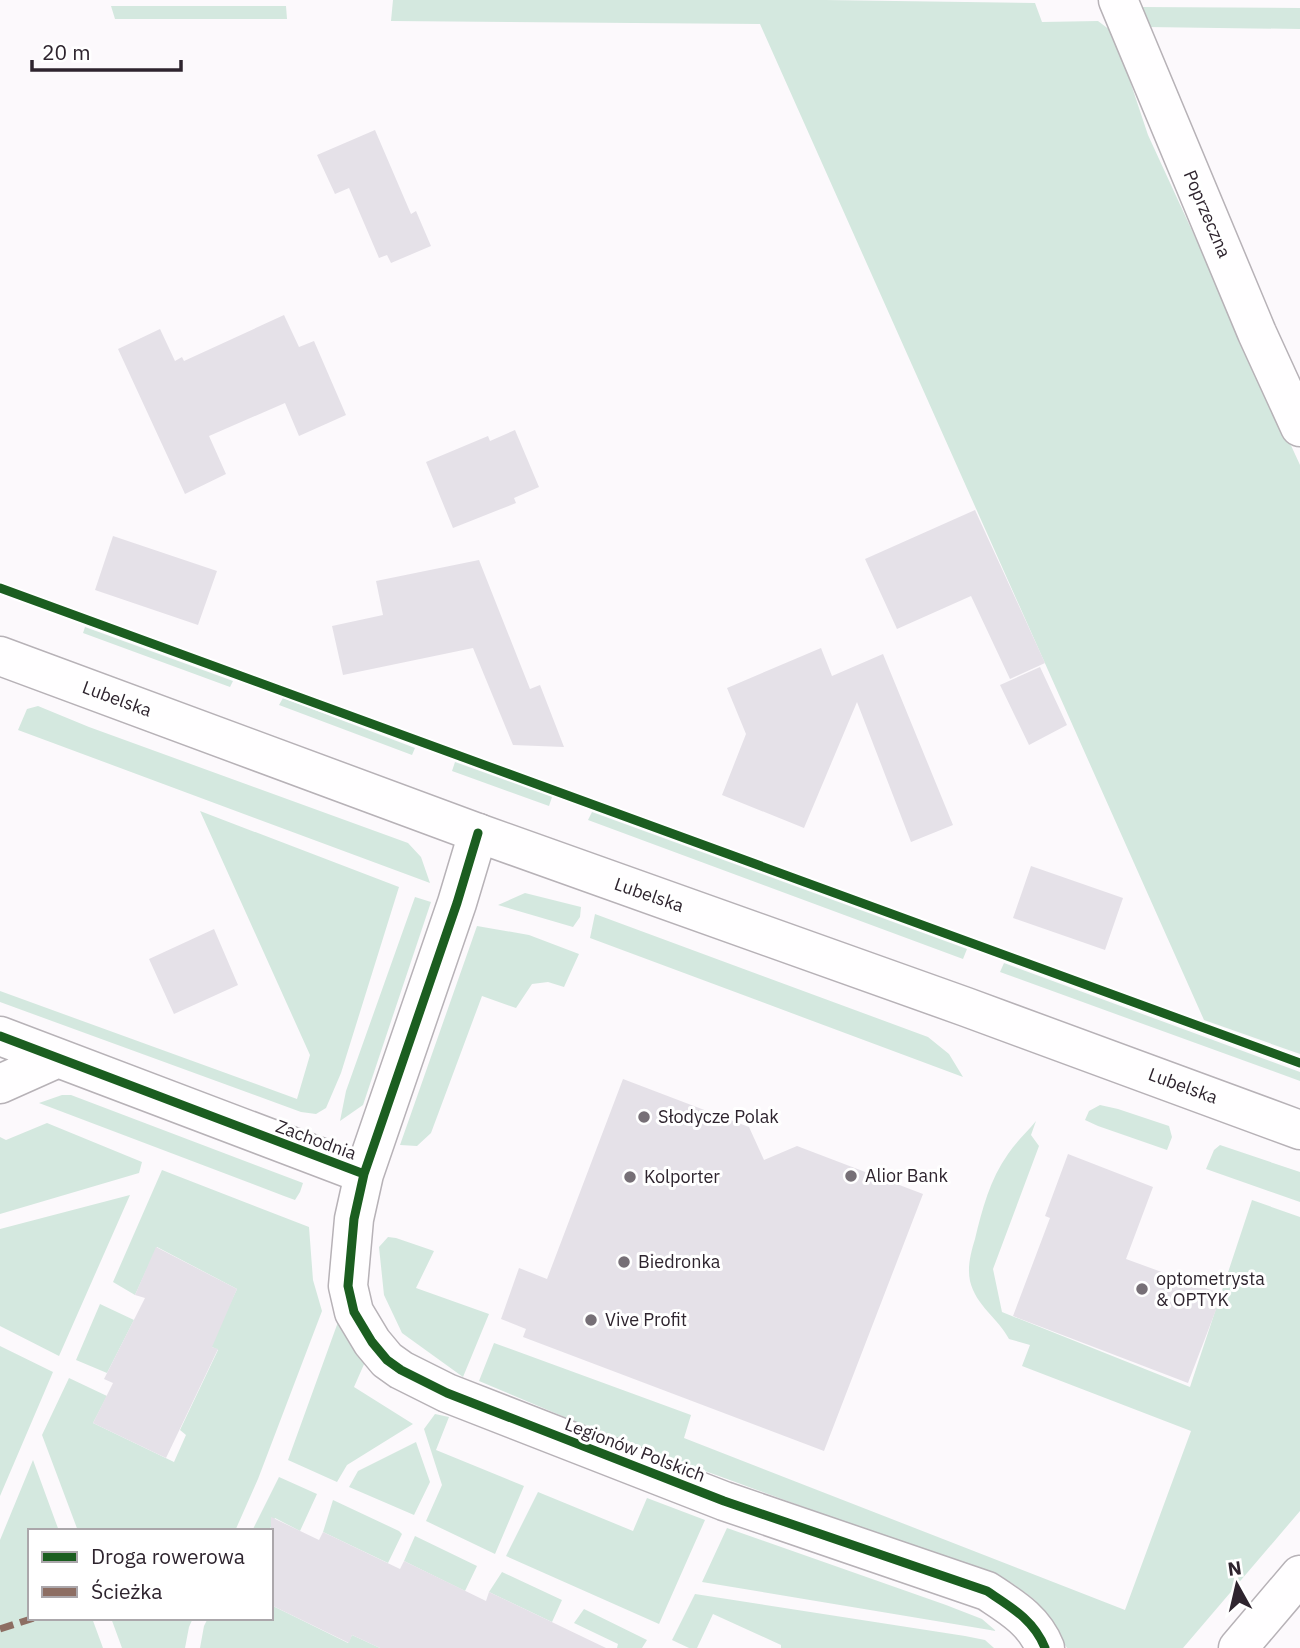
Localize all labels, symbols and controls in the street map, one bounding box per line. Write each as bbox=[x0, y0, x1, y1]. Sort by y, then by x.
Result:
scale bar bbox=[32, 28, 180, 72]
text: 20 m bbox=[42, 38, 91, 66]
street label: Poprzeczna bbox=[1179, 167, 1236, 261]
street label: Lubelska bbox=[79, 675, 155, 722]
street label: Lubelska bbox=[611, 872, 687, 917]
street label: Lubelska bbox=[1145, 1062, 1221, 1109]
place label: Słodycze Polak bbox=[658, 1105, 779, 1128]
marker: Słodycze Polak bbox=[636, 1109, 652, 1125]
street label: Zachodnia bbox=[273, 1114, 360, 1165]
place label: Alior Bank bbox=[865, 1164, 948, 1187]
place label: Kolporter bbox=[644, 1165, 720, 1188]
marker: Alior Bank bbox=[843, 1168, 859, 1184]
marker: Kolporter bbox=[622, 1169, 638, 1185]
place label: Biedronka bbox=[638, 1250, 721, 1273]
marker: Biedronka bbox=[616, 1254, 632, 1270]
place label: optometrysta & OPTYK bbox=[1156, 1267, 1265, 1311]
marker: optometrysta & OPTYK bbox=[1134, 1281, 1150, 1297]
place label: Vive Profit bbox=[605, 1308, 687, 1331]
marker: Vive Profit bbox=[583, 1312, 599, 1328]
street label: Legionów Polskich bbox=[562, 1412, 709, 1487]
legend bbox=[28, 1529, 273, 1620]
text: Droga rowerowa bbox=[91, 1542, 245, 1570]
north arrow bbox=[1202, 1550, 1272, 1620]
text: N bbox=[1226, 1555, 1243, 1581]
text: Ścieżka bbox=[91, 1577, 162, 1605]

